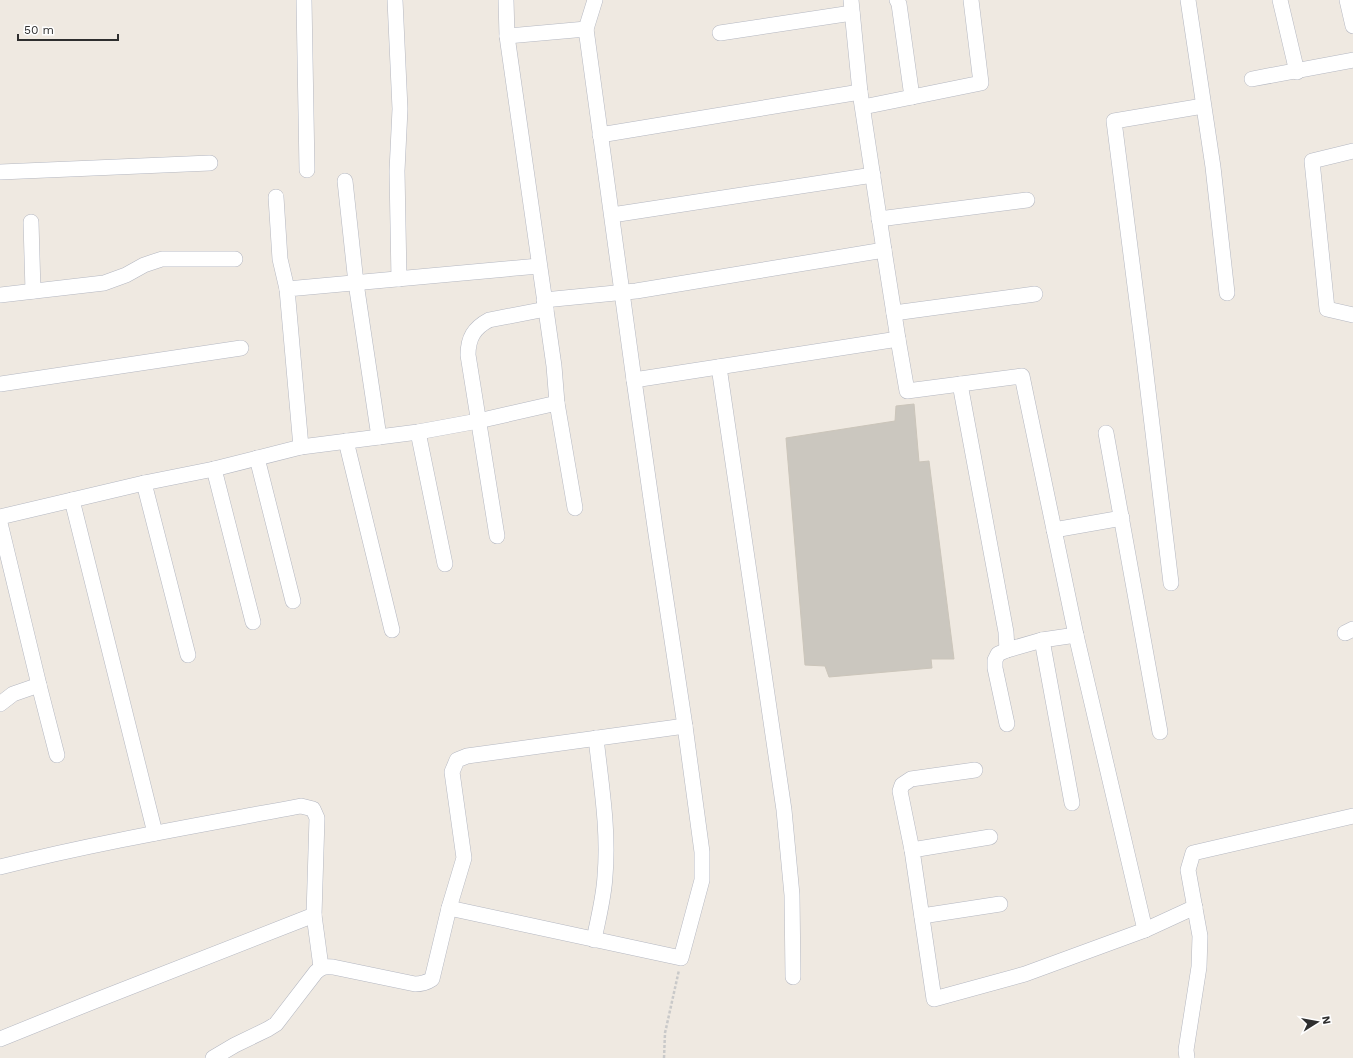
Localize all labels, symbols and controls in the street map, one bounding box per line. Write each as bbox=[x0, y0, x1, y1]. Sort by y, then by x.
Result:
scale bar bbox=[18, 16, 118, 42]
text: 50 m bbox=[24, 23, 54, 37]
north arrow bbox=[1297, 1002, 1337, 1042]
text: N bbox=[1319, 1015, 1333, 1025]

